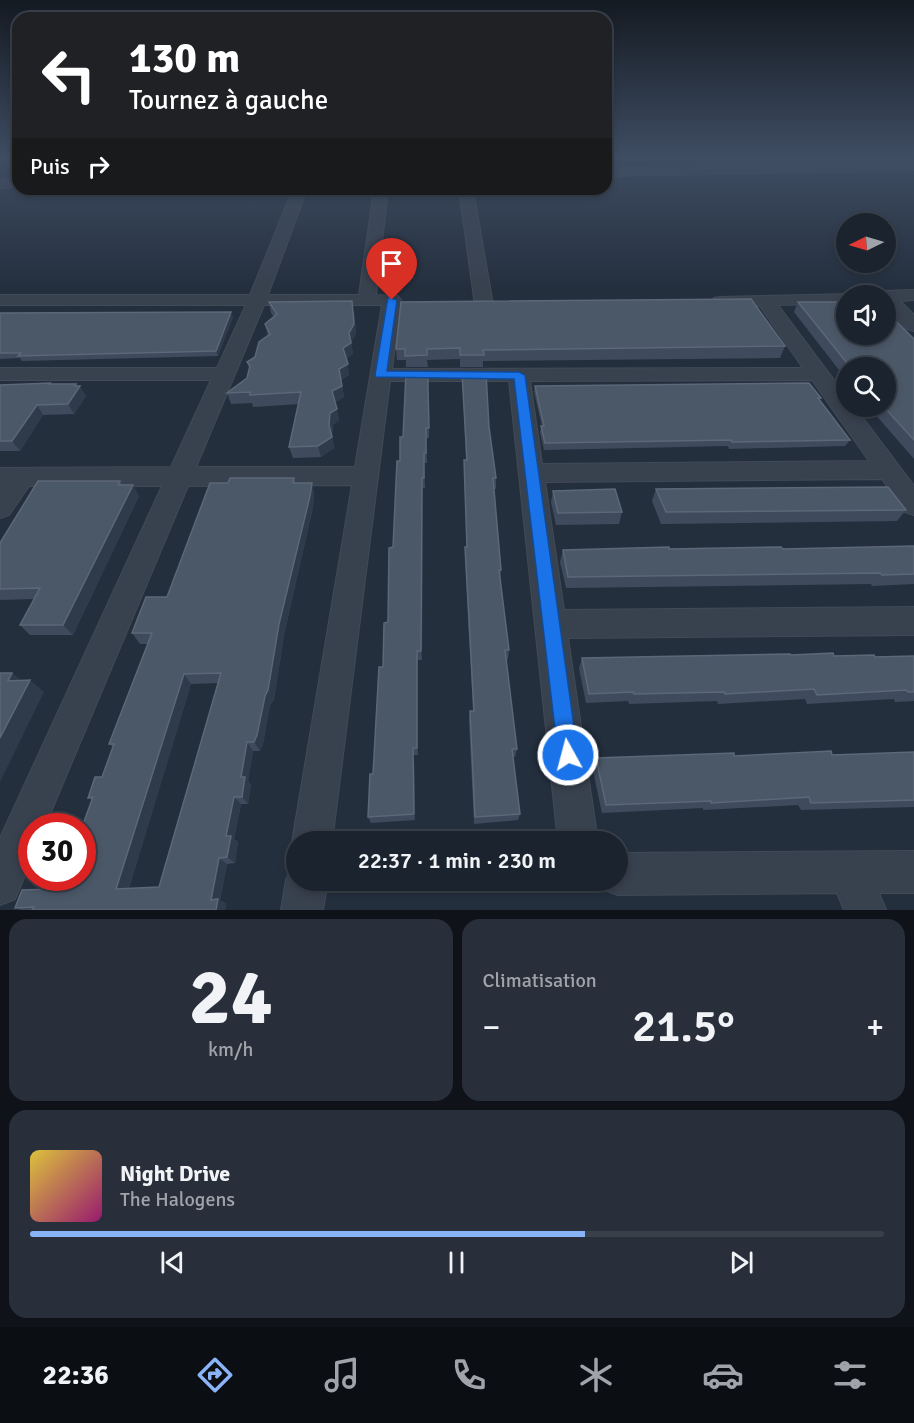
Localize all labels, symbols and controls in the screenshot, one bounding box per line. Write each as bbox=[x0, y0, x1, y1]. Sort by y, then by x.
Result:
text: 130 m bbox=[129, 33, 240, 84]
icon: left bbox=[30, 36, 108, 114]
text: Tournez à gauche bbox=[129, 84, 328, 117]
icon: right bbox=[82, 150, 115, 183]
text: Puis bbox=[30, 153, 70, 180]
north arrow bbox=[836, 213, 896, 273]
map controls bbox=[836, 213, 896, 417]
pin bbox=[366, 238, 417, 300]
icon: arrive bbox=[375, 247, 408, 280]
button: sound bbox=[836, 285, 896, 345]
button: search bbox=[836, 357, 896, 417]
position arrow bbox=[536, 723, 600, 787]
speed limit sign: 30 bbox=[18, 813, 96, 891]
text: 22:37 · 1 min · 230 m bbox=[358, 847, 556, 874]
text: 24 bbox=[189, 950, 273, 1046]
text: Climatisation bbox=[483, 968, 597, 993]
text: 21.5° bbox=[632, 999, 735, 1054]
text: − bbox=[483, 1007, 500, 1048]
text: + bbox=[866, 1007, 884, 1048]
text: km/h bbox=[208, 1037, 253, 1062]
text: Night Drive bbox=[120, 1160, 230, 1187]
text: The Halogens bbox=[120, 1187, 235, 1212]
icon: previous bbox=[156, 1246, 189, 1279]
icon: pause bbox=[440, 1246, 473, 1279]
icon: next bbox=[725, 1246, 758, 1279]
icon: directions bbox=[194, 1354, 236, 1396]
icon: music bbox=[321, 1354, 363, 1396]
icon: phone bbox=[448, 1354, 490, 1396]
icon: climate bbox=[575, 1354, 617, 1396]
icon: car bbox=[702, 1354, 744, 1396]
icon: filters bbox=[829, 1354, 871, 1396]
text: 22:36 bbox=[43, 1359, 109, 1392]

